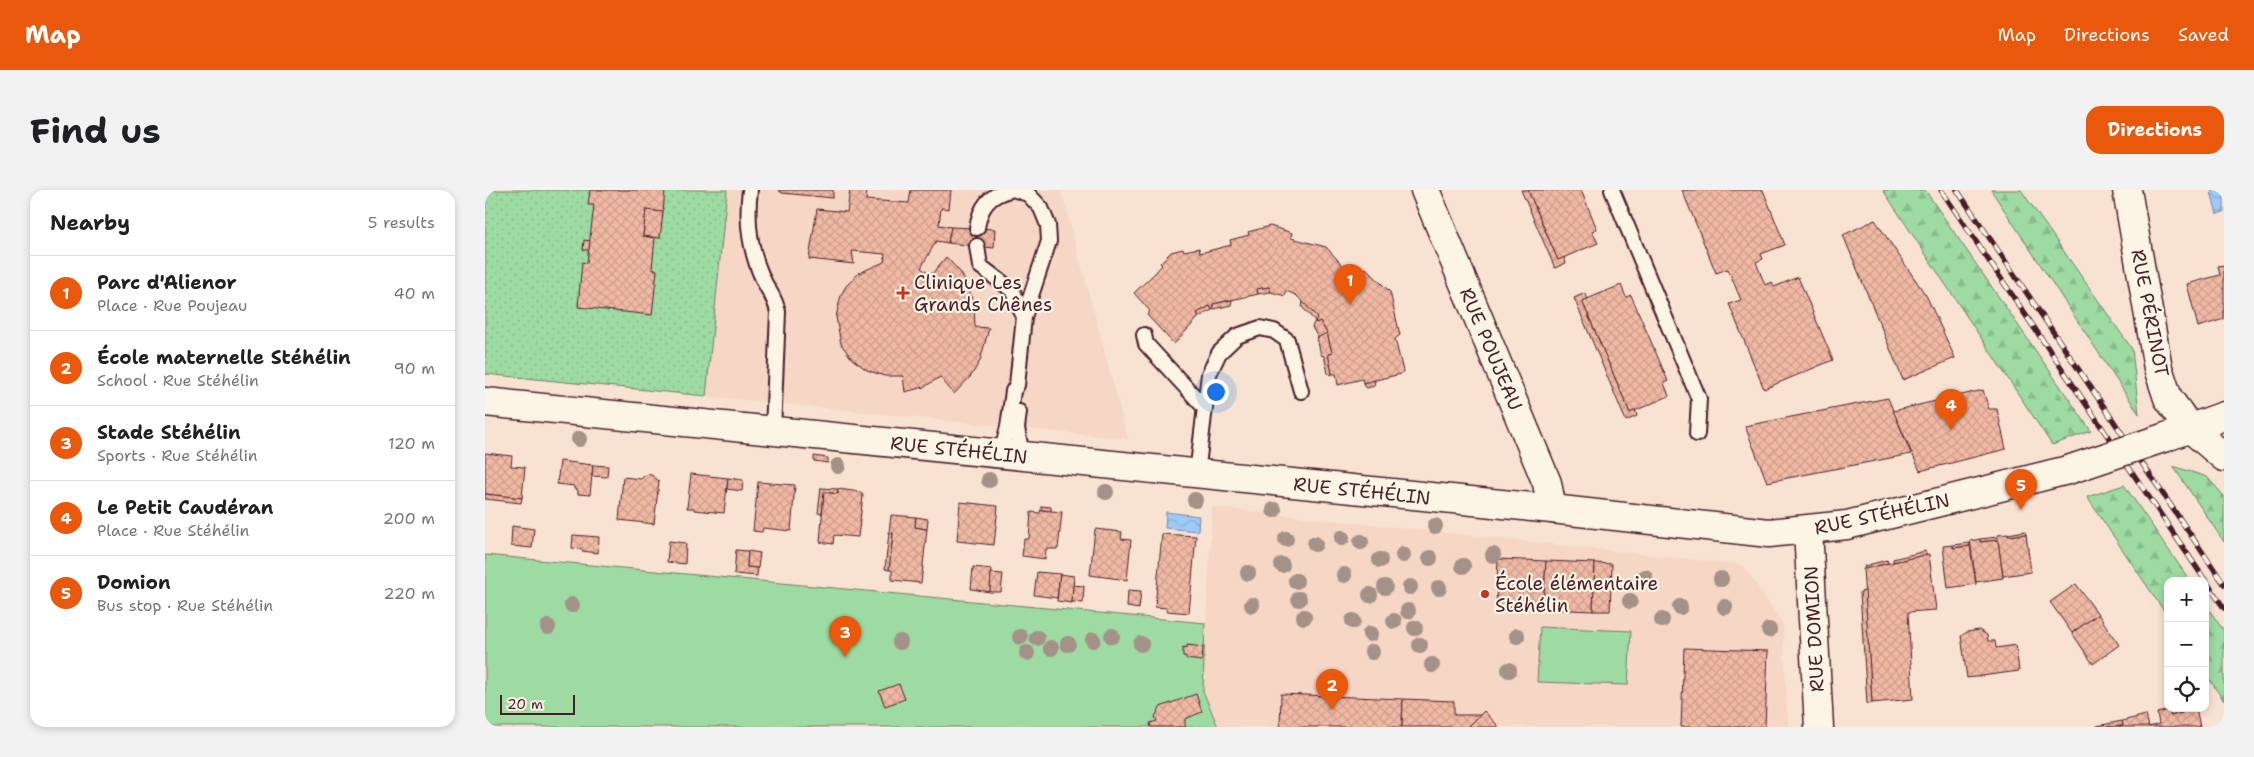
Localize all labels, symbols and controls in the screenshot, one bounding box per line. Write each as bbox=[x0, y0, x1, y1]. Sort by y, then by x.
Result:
text: Map bbox=[25, 19, 81, 51]
text: Map bbox=[1998, 23, 2036, 47]
text: Directions bbox=[2064, 23, 2150, 47]
text: Saved bbox=[2178, 23, 2229, 47]
button: Directions bbox=[2086, 106, 2224, 154]
text: Find us bbox=[30, 107, 161, 154]
text: Nearby bbox=[50, 209, 130, 237]
text: 5 results bbox=[368, 212, 435, 233]
street label: RUE PÉRINOT bbox=[2125, 247, 2176, 379]
pin: 1 bbox=[1334, 264, 1366, 305]
text: Parc d'Alienor bbox=[97, 270, 237, 295]
place label: Clinique Les Grands Chênes bbox=[914, 270, 1052, 317]
text: 1 bbox=[62, 283, 70, 304]
text: 40 m bbox=[393, 283, 435, 304]
street label: RUE POUJEAU bbox=[1454, 284, 1528, 414]
marker: Clinique Les Grands Chênes bbox=[896, 286, 910, 300]
text: Place · Rue Poujeau bbox=[97, 295, 247, 316]
text: École maternelle Stéhélin bbox=[97, 345, 351, 370]
text: 2 bbox=[60, 358, 72, 379]
text: 90 m bbox=[394, 358, 435, 379]
text: School · Rue Stéhélin bbox=[97, 370, 259, 391]
your location bbox=[1203, 379, 1229, 405]
pin: 4 bbox=[1935, 389, 1967, 430]
text: Stade Stéhélin bbox=[97, 420, 241, 445]
street label: RUE STÉHÉLIN bbox=[889, 429, 1029, 470]
text: 3 bbox=[60, 433, 72, 454]
text: 120 m bbox=[388, 433, 435, 454]
text: Sports · Rue Stéhélin bbox=[97, 445, 258, 466]
pin: 5 bbox=[2005, 469, 2037, 510]
street label: RUE STÉHÉLIN bbox=[1292, 470, 1432, 511]
street label: RUE STÉHÉLIN bbox=[1812, 486, 1952, 541]
text: Le Petit Caudéran bbox=[97, 495, 273, 520]
text: 4 bbox=[60, 508, 72, 529]
text: 200 m bbox=[383, 508, 435, 529]
text: Place · Rue Stéhélin bbox=[97, 520, 249, 541]
street label: RUE DOMION bbox=[1798, 565, 1830, 693]
text: Domion bbox=[97, 570, 171, 595]
place label: École élémentaire Stéhélin bbox=[1495, 570, 1658, 618]
map controls bbox=[2164, 577, 2209, 712]
button: + bbox=[2164, 577, 2209, 622]
text: 5 bbox=[61, 583, 71, 604]
text: 220 m bbox=[383, 583, 435, 604]
marker: École élémentaire Stéhélin bbox=[1479, 588, 1491, 600]
text: Bus stop · Rue Stéhélin bbox=[97, 595, 273, 616]
pin: 3 bbox=[829, 616, 861, 657]
button: − bbox=[2164, 622, 2209, 667]
button: locate bbox=[2164, 667, 2209, 712]
pin: 2 bbox=[1316, 669, 1348, 710]
scale bar bbox=[500, 692, 575, 715]
text: 20 m bbox=[507, 695, 543, 713]

